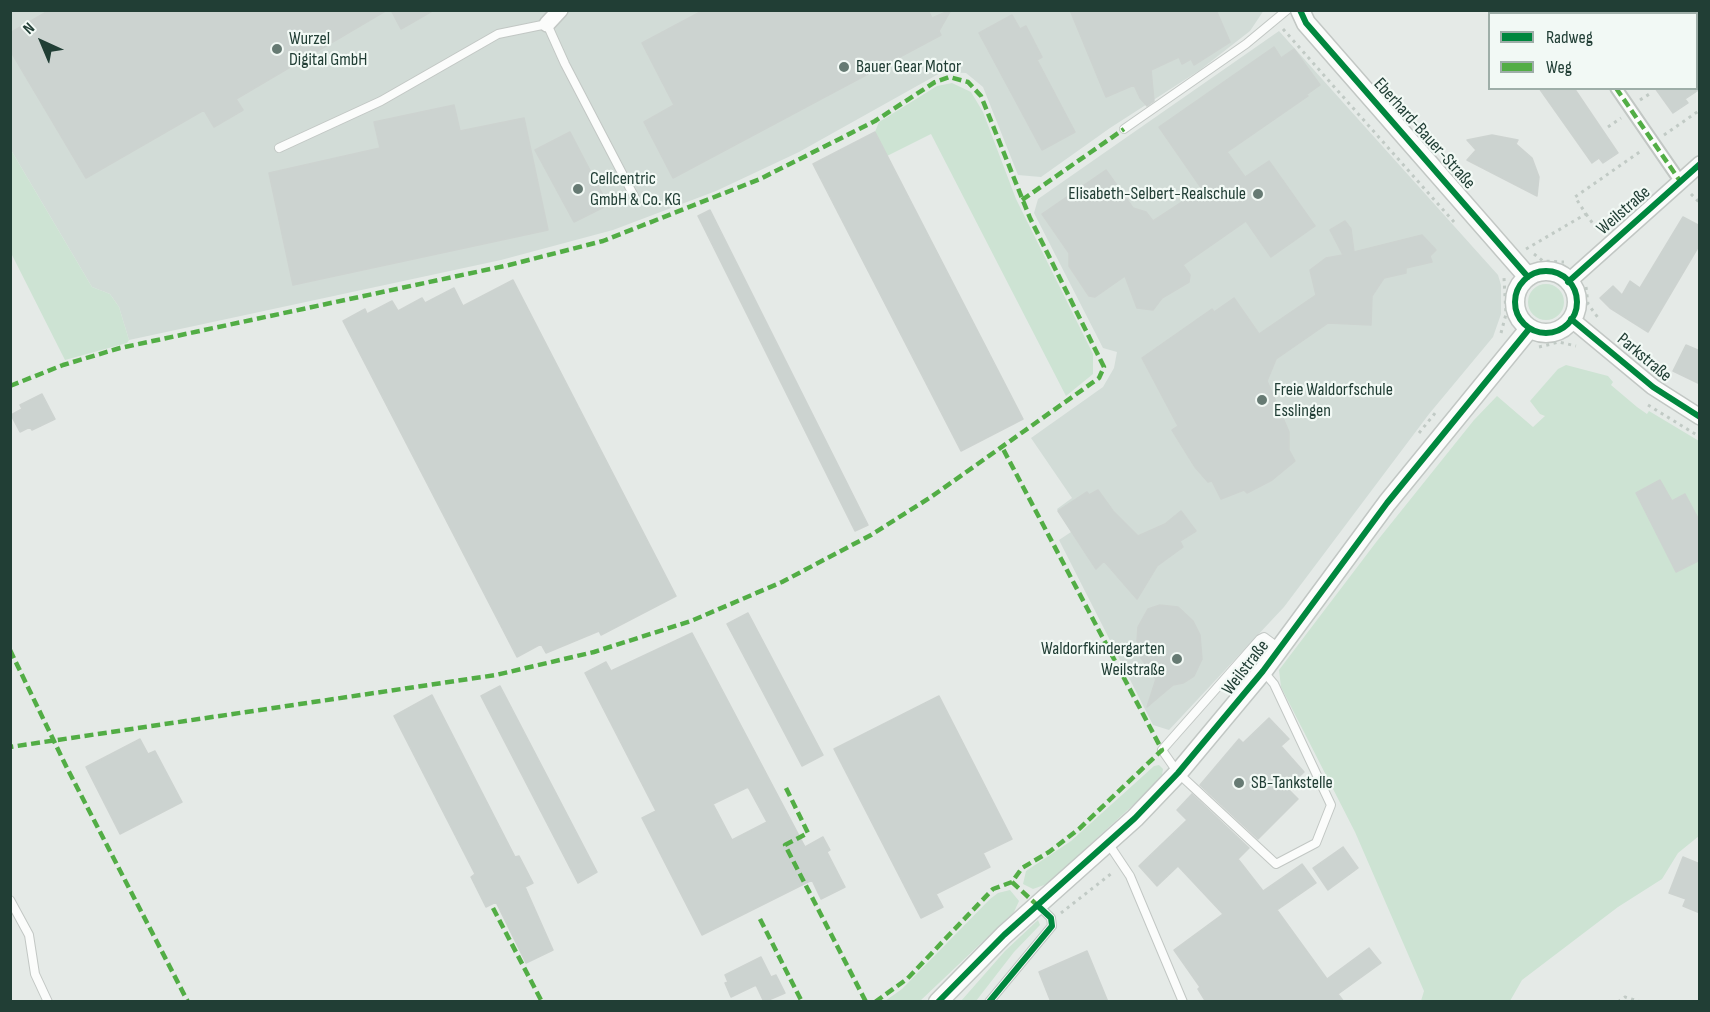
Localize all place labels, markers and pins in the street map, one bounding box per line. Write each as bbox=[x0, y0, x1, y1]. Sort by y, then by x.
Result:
place label: Wurzel Digital GmbH bbox=[289, 28, 367, 70]
marker: Wurzel Digital GmbH bbox=[270, 42, 284, 56]
place label: Bauer Gear Motor bbox=[856, 56, 961, 78]
marker: Bauer Gear Motor bbox=[837, 60, 851, 74]
place label: Cellcentric GmbH & Co. KG bbox=[590, 168, 681, 210]
marker: Cellcentric GmbH & Co. KG bbox=[571, 182, 585, 196]
place label: Elisabeth-Selbert-Realschule bbox=[1068, 183, 1246, 205]
marker: Elisabeth-Selbert-Realschule bbox=[1251, 187, 1265, 201]
place label: Freie Waldorfschule Esslingen bbox=[1274, 379, 1393, 422]
marker: Freie Waldorfschule Esslingen bbox=[1255, 393, 1269, 407]
place label: Waldorfkindergarten Weilstraße bbox=[1041, 638, 1165, 680]
marker: Waldorfkindergarten Weilstraße bbox=[1170, 652, 1184, 666]
place label: SB-Tankstelle bbox=[1251, 772, 1333, 794]
marker: SB-Tankstelle bbox=[1232, 776, 1246, 790]

